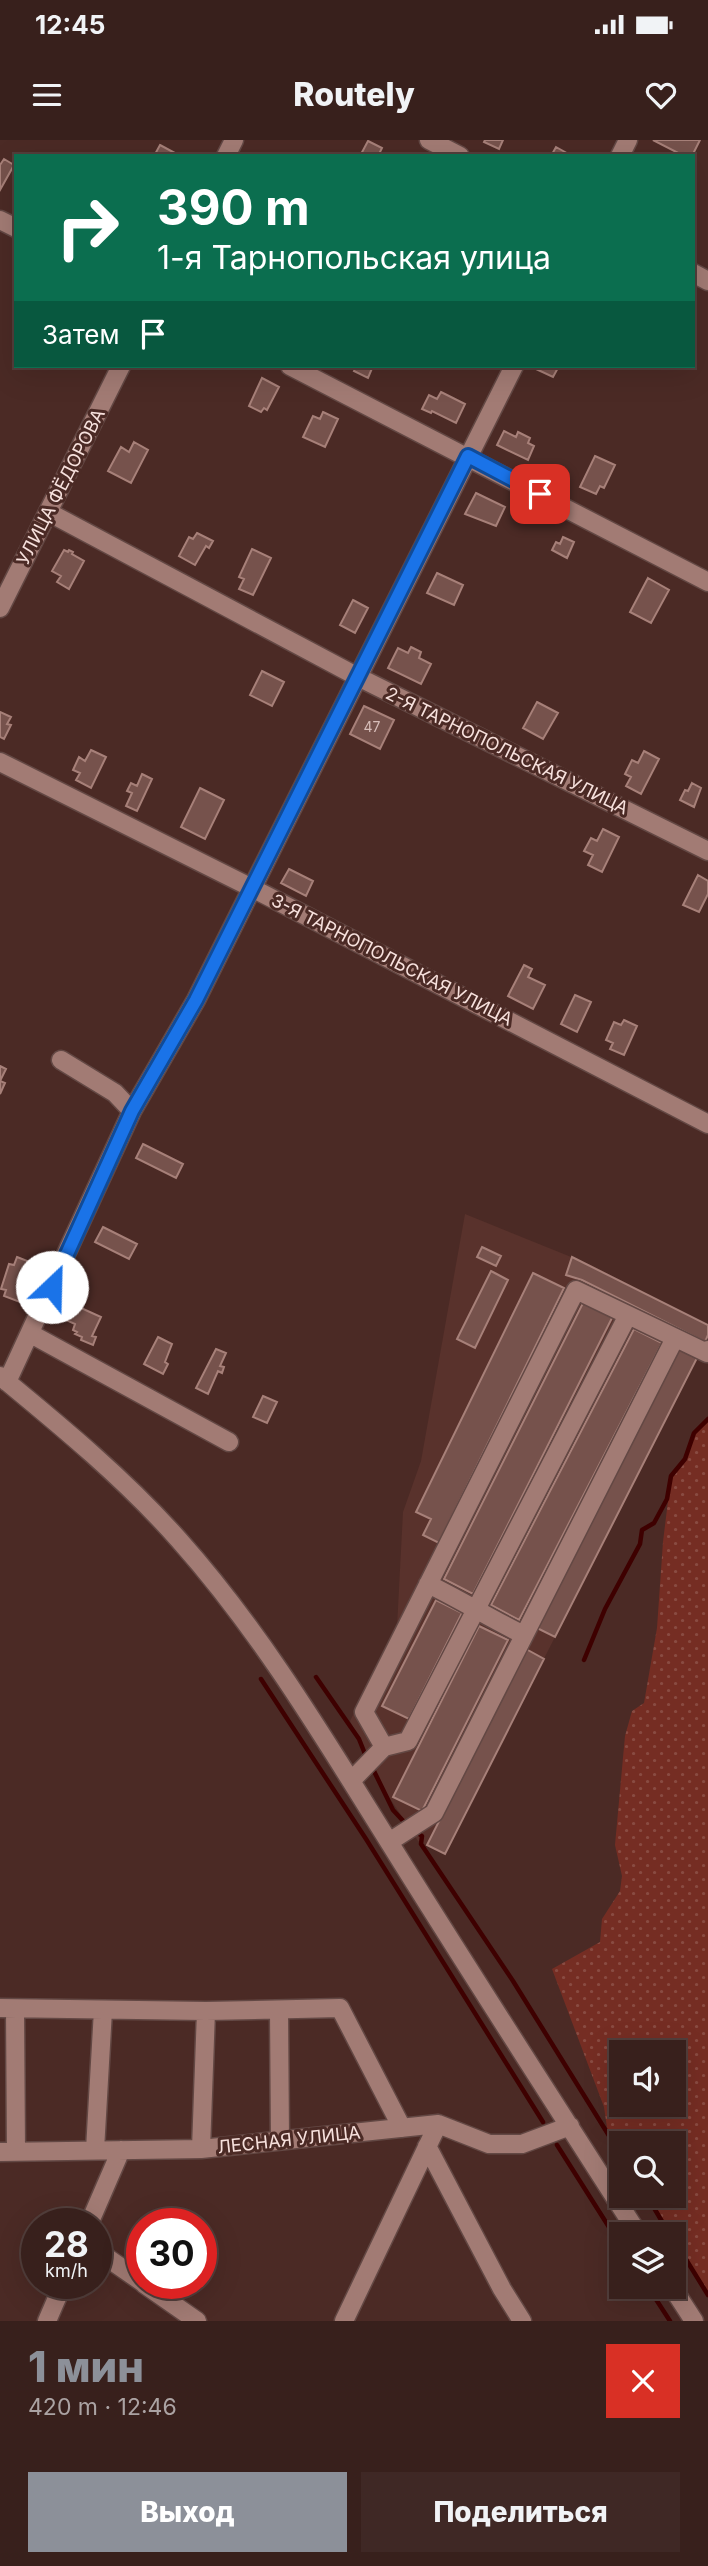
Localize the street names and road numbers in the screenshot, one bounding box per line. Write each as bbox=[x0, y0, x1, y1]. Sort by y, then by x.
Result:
street label: УЛИЦА ФЁДОРОВА bbox=[11, 405, 109, 568]
street label: 2-Я ТАРНОПОЛЬСКАЯ УЛИЦА bbox=[382, 683, 632, 819]
street label: 3-Я ТАРНОПОЛЬСКАЯ УЛИЦА bbox=[268, 889, 516, 1030]
street label: ЛЕСНАЯ УЛИЦА bbox=[216, 2122, 361, 2157]

